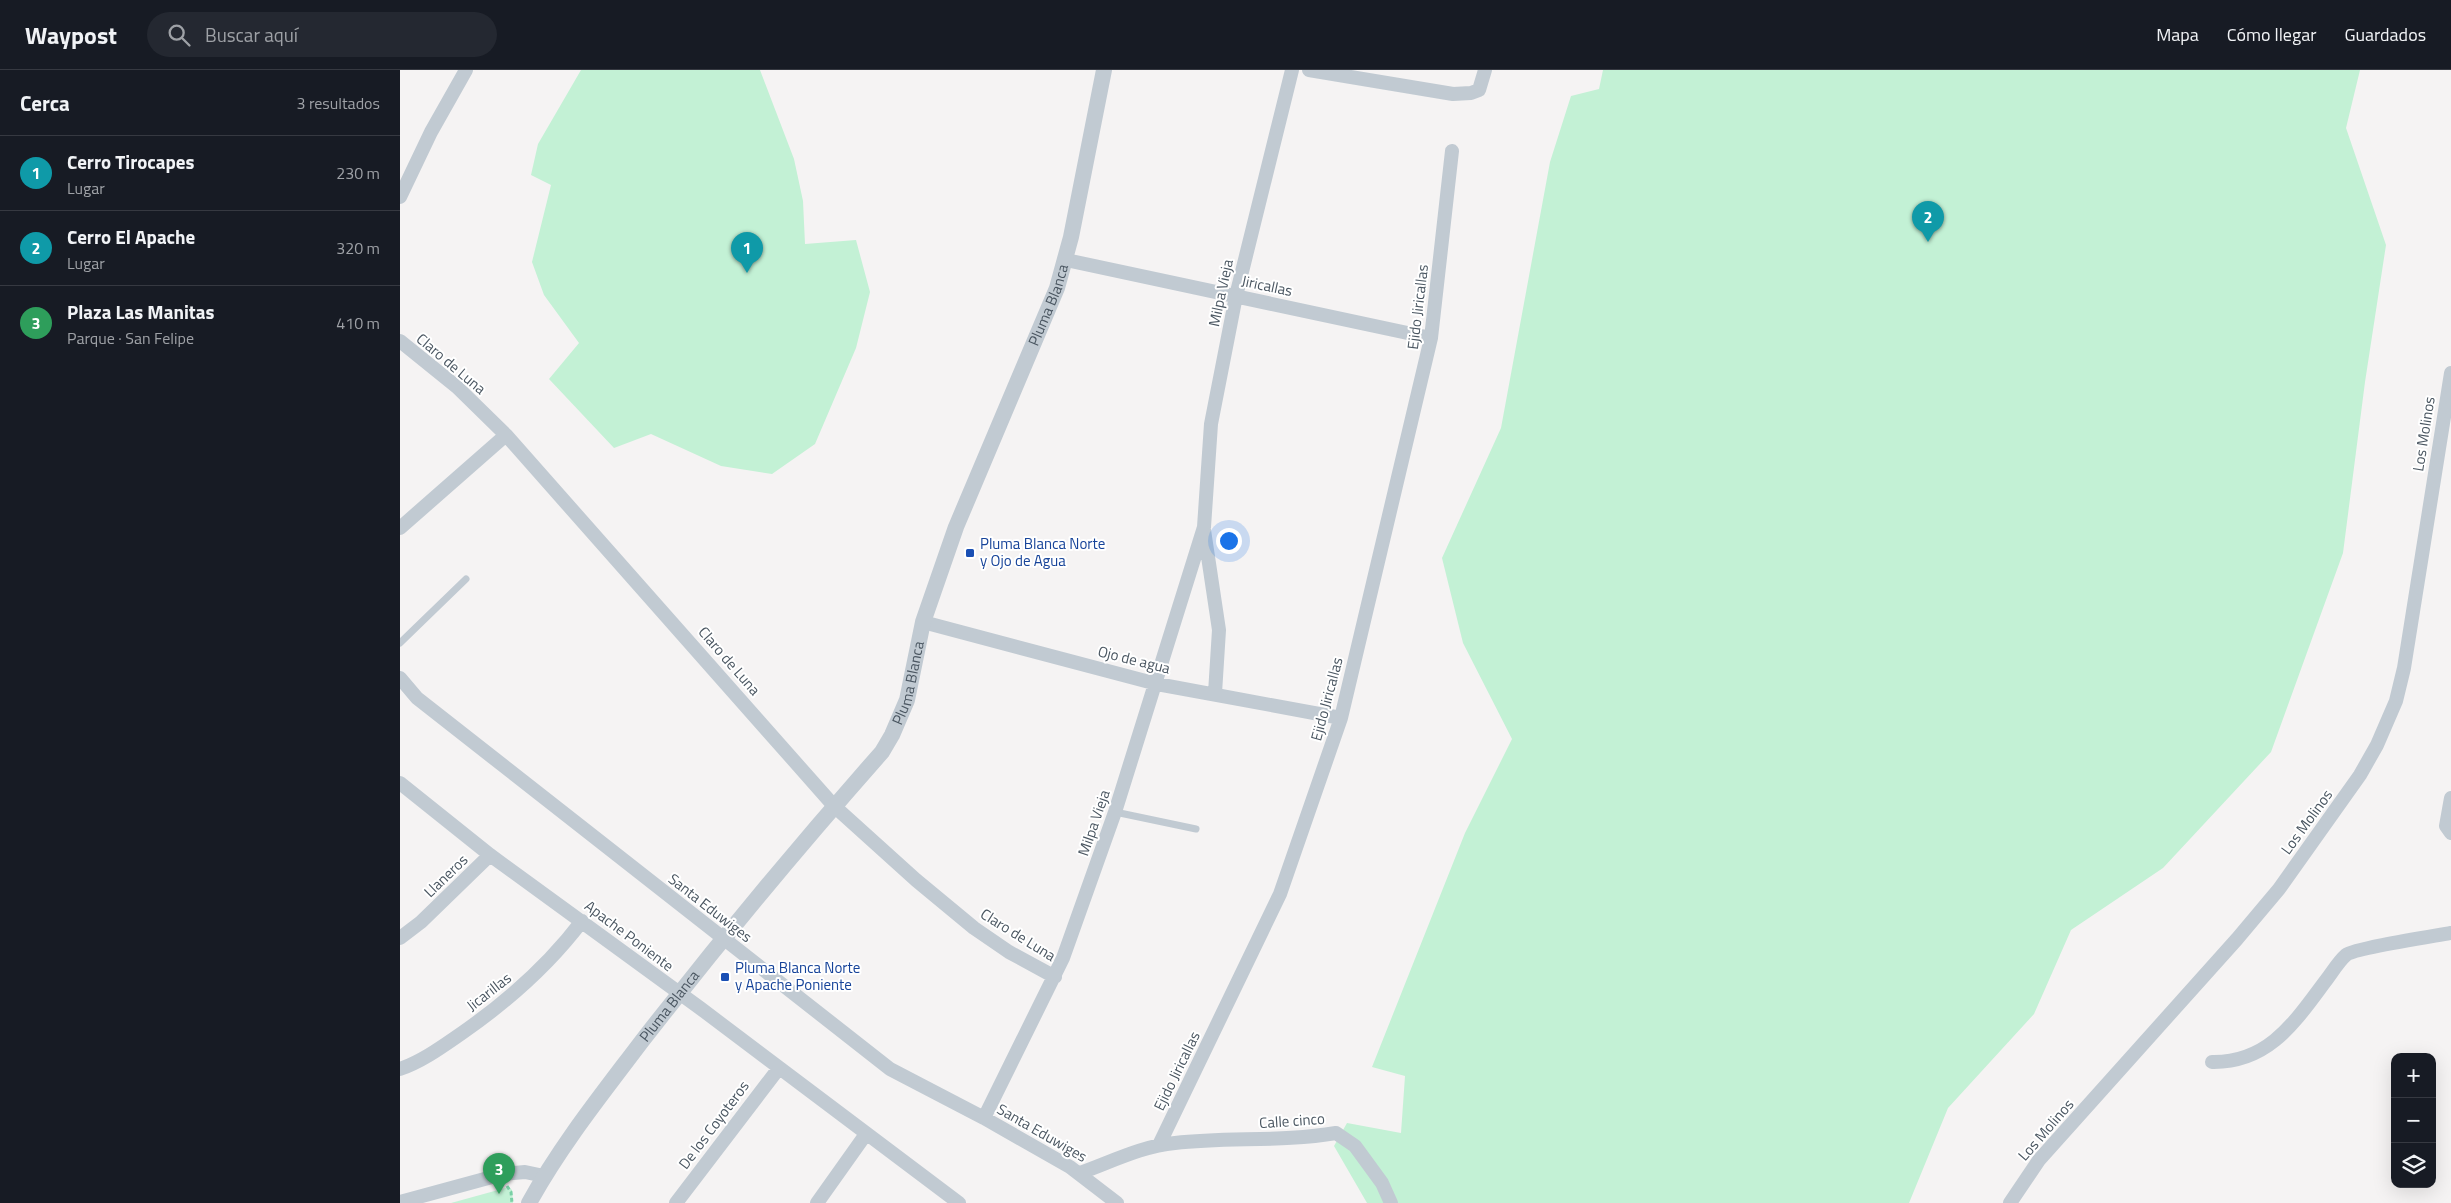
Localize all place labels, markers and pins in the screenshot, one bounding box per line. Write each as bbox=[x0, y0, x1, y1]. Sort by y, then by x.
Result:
pin: 2 bbox=[1912, 201, 1944, 242]
pin: 1 bbox=[731, 232, 763, 273]
place label: Pluma Blanca Norte y Ojo de Agua bbox=[980, 532, 1105, 572]
marker: Pluma Blanca Norte y Ojo de Agua bbox=[964, 547, 976, 559]
place label: Pluma Blanca Norte y Apache Poniente bbox=[735, 956, 860, 996]
marker: Pluma Blanca Norte y Apache Poniente bbox=[719, 971, 731, 983]
pin: 3 bbox=[483, 1153, 515, 1194]

